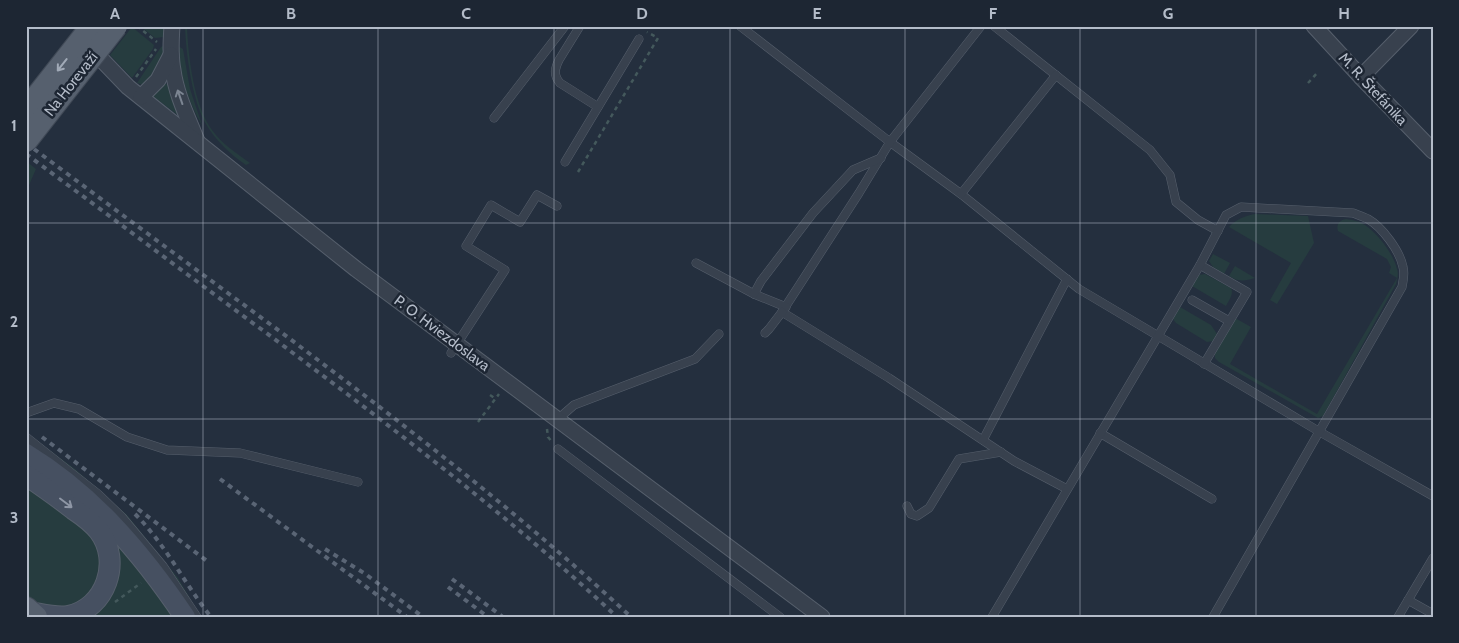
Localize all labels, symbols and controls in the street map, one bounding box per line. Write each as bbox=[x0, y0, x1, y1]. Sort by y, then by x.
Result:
text: A bbox=[110, 4, 120, 23]
text: B bbox=[286, 4, 296, 23]
text: C bbox=[461, 4, 471, 23]
text: D bbox=[636, 4, 648, 23]
text: E bbox=[812, 4, 822, 23]
text: F bbox=[989, 4, 998, 23]
text: G bbox=[1163, 4, 1173, 23]
text: H bbox=[1338, 4, 1350, 23]
street label: Na Horevaží bbox=[40, 48, 102, 120]
street label: M. R. Štefánika bbox=[1335, 48, 1413, 130]
one-way arrow bbox=[56, 58, 67, 71]
one-way arrow bbox=[175, 89, 184, 105]
text: 1 bbox=[11, 116, 17, 135]
street label: P. O. Hviezdoslava bbox=[391, 291, 494, 375]
text: 2 bbox=[10, 312, 18, 331]
one-way arrow bbox=[59, 498, 73, 508]
text: 3 bbox=[10, 508, 18, 527]

